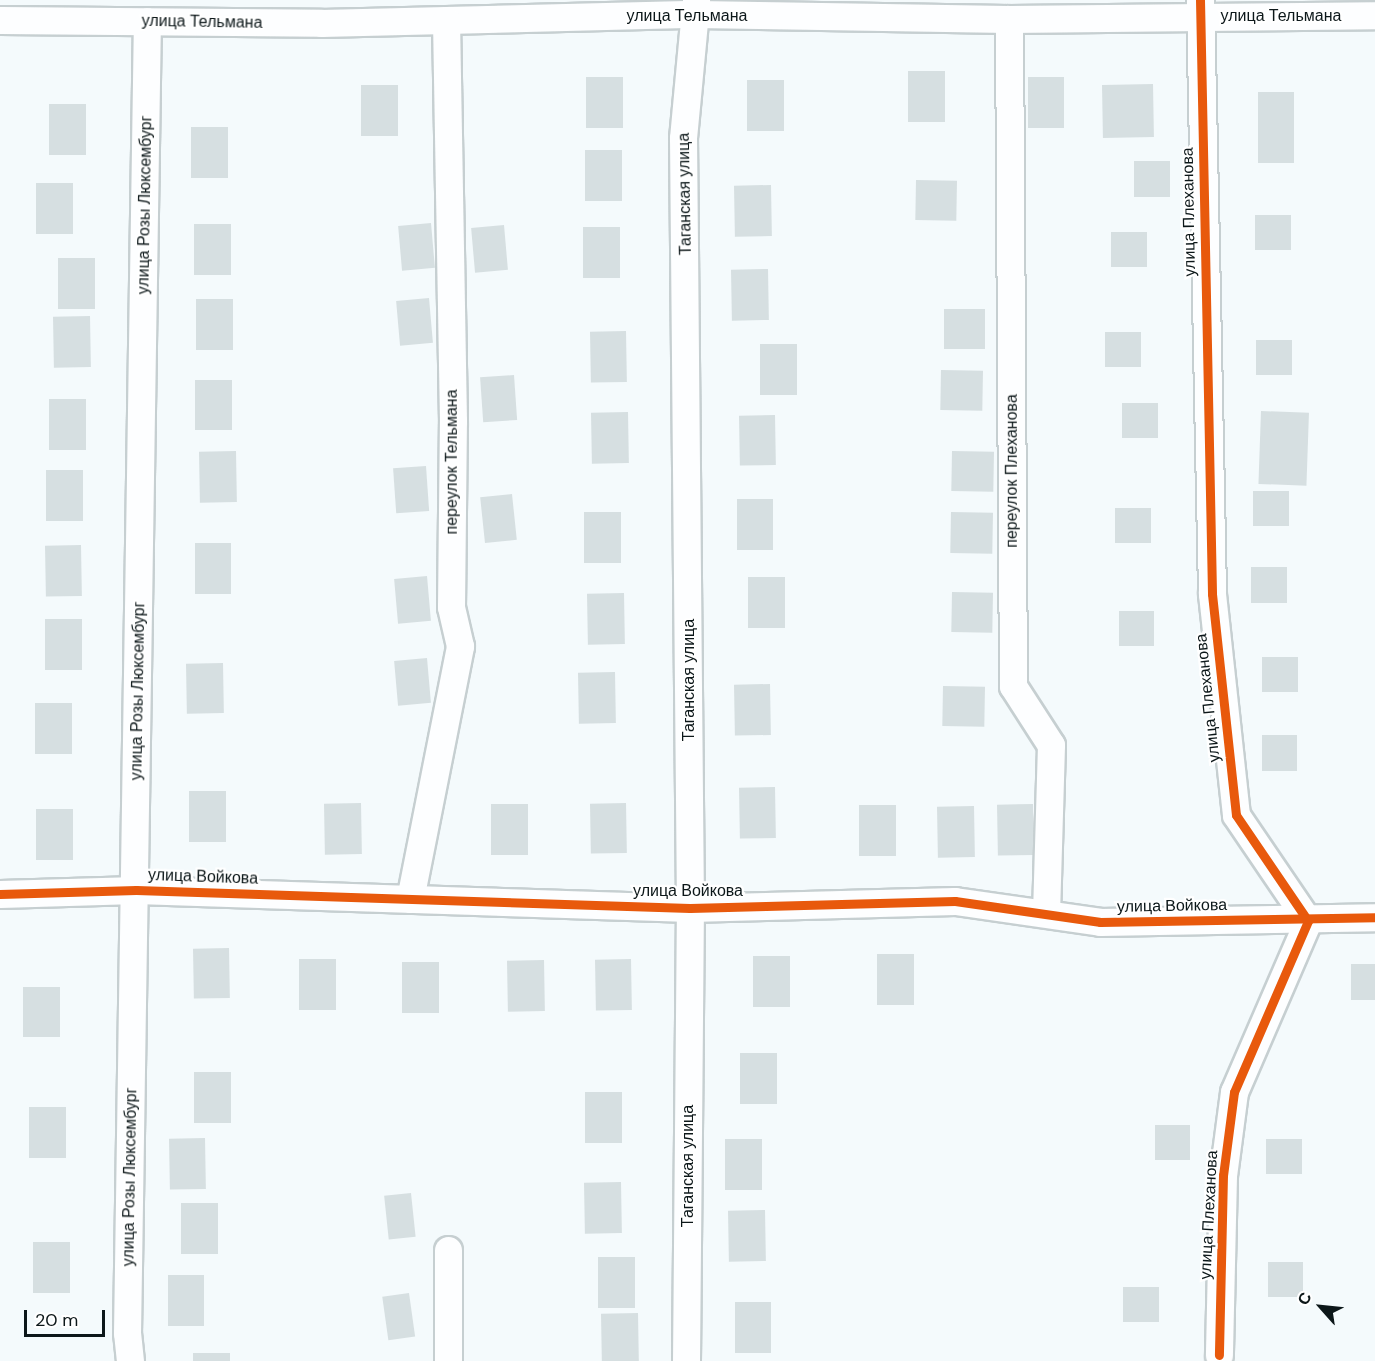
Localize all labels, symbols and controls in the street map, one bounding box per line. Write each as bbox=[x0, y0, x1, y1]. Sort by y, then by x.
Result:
street label: улица Тельмана bbox=[627, 6, 747, 26]
street label: улица Тельмана bbox=[1221, 6, 1341, 26]
street label: улица Тельмана bbox=[141, 11, 263, 33]
street label: улица Розы Люксембург bbox=[134, 115, 156, 295]
street label: Таганская улица bbox=[674, 133, 696, 255]
street label: улица Плеханова bbox=[1178, 147, 1200, 277]
street label: переулок Тельмана bbox=[442, 389, 462, 535]
street label: переулок Плеханова bbox=[1002, 394, 1022, 548]
street label: улица Розы Люксембург bbox=[127, 601, 149, 781]
street label: Таганская улица bbox=[679, 619, 699, 741]
street label: улица Плеханова bbox=[1192, 633, 1224, 763]
street label: улица Войкова bbox=[148, 865, 258, 889]
street label: улица Войкова bbox=[633, 881, 743, 901]
street label: улица Войкова bbox=[1117, 895, 1227, 917]
street label: улица Розы Люксембург bbox=[119, 1087, 141, 1267]
street label: Таганская улица bbox=[678, 1105, 698, 1227]
street label: улица Плеханова bbox=[1196, 1150, 1222, 1280]
north arrow bbox=[1291, 1277, 1351, 1337]
text: С bbox=[1293, 1289, 1316, 1309]
scale bar bbox=[27, 1298, 108, 1336]
text: 20 m bbox=[35, 1308, 78, 1332]

